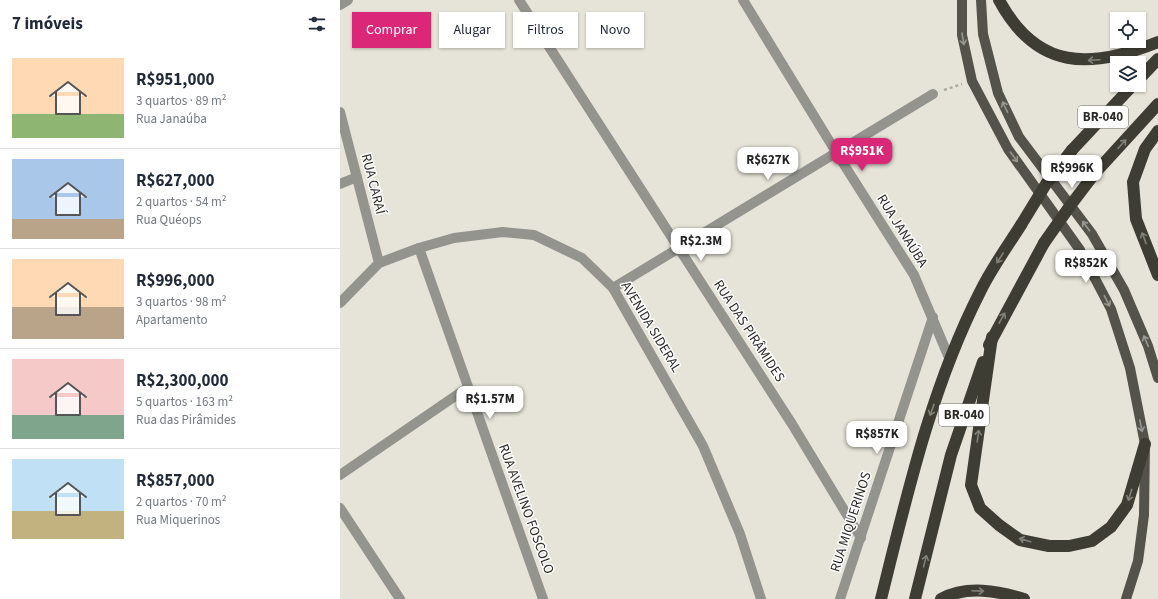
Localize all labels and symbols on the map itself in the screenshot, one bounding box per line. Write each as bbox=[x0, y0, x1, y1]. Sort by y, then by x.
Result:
one-way arrow bbox=[959, 32, 967, 45]
one-way arrow bbox=[1088, 56, 1101, 63]
one-way arrow bbox=[1001, 102, 1008, 114]
road number: BR-040 bbox=[1078, 106, 1128, 128]
pin: R$951K bbox=[829, 138, 895, 172]
one-way arrow bbox=[1117, 139, 1126, 149]
pin: R$627K bbox=[735, 147, 801, 181]
one-way arrow bbox=[1010, 151, 1018, 162]
street label: RUA CARAÍ bbox=[356, 152, 391, 218]
pin: R$996K bbox=[1039, 155, 1105, 189]
street label: RUA JANAÚBA bbox=[872, 191, 933, 272]
one-way arrow bbox=[1082, 220, 1090, 231]
pin: R$2.3M bbox=[668, 228, 734, 262]
one-way arrow bbox=[1139, 233, 1147, 245]
pin: R$852K bbox=[1053, 250, 1119, 284]
one-way arrow bbox=[996, 252, 1004, 264]
street label: RUA DAS PIRÂMIDES bbox=[708, 276, 790, 386]
street label: AVENIDA SIDERAL bbox=[616, 278, 686, 376]
one-way arrow bbox=[1104, 295, 1111, 307]
one-way arrow bbox=[999, 312, 1007, 324]
one-way arrow bbox=[1141, 335, 1149, 347]
pin: R$1.57M bbox=[453, 386, 527, 420]
one-way arrow bbox=[928, 403, 935, 416]
road number: BR-040 bbox=[939, 404, 989, 426]
one-way arrow bbox=[1138, 419, 1146, 432]
pin: R$857K bbox=[844, 421, 910, 455]
one-way arrow bbox=[974, 430, 982, 443]
street label: RUA AVELINO FOSCOLO bbox=[493, 441, 559, 577]
street label: RUA MIQUERINOS bbox=[825, 469, 877, 575]
one-way arrow bbox=[1126, 488, 1133, 501]
one-way arrow bbox=[1019, 536, 1032, 543]
one-way arrow bbox=[921, 555, 929, 568]
one-way arrow bbox=[971, 587, 984, 594]

